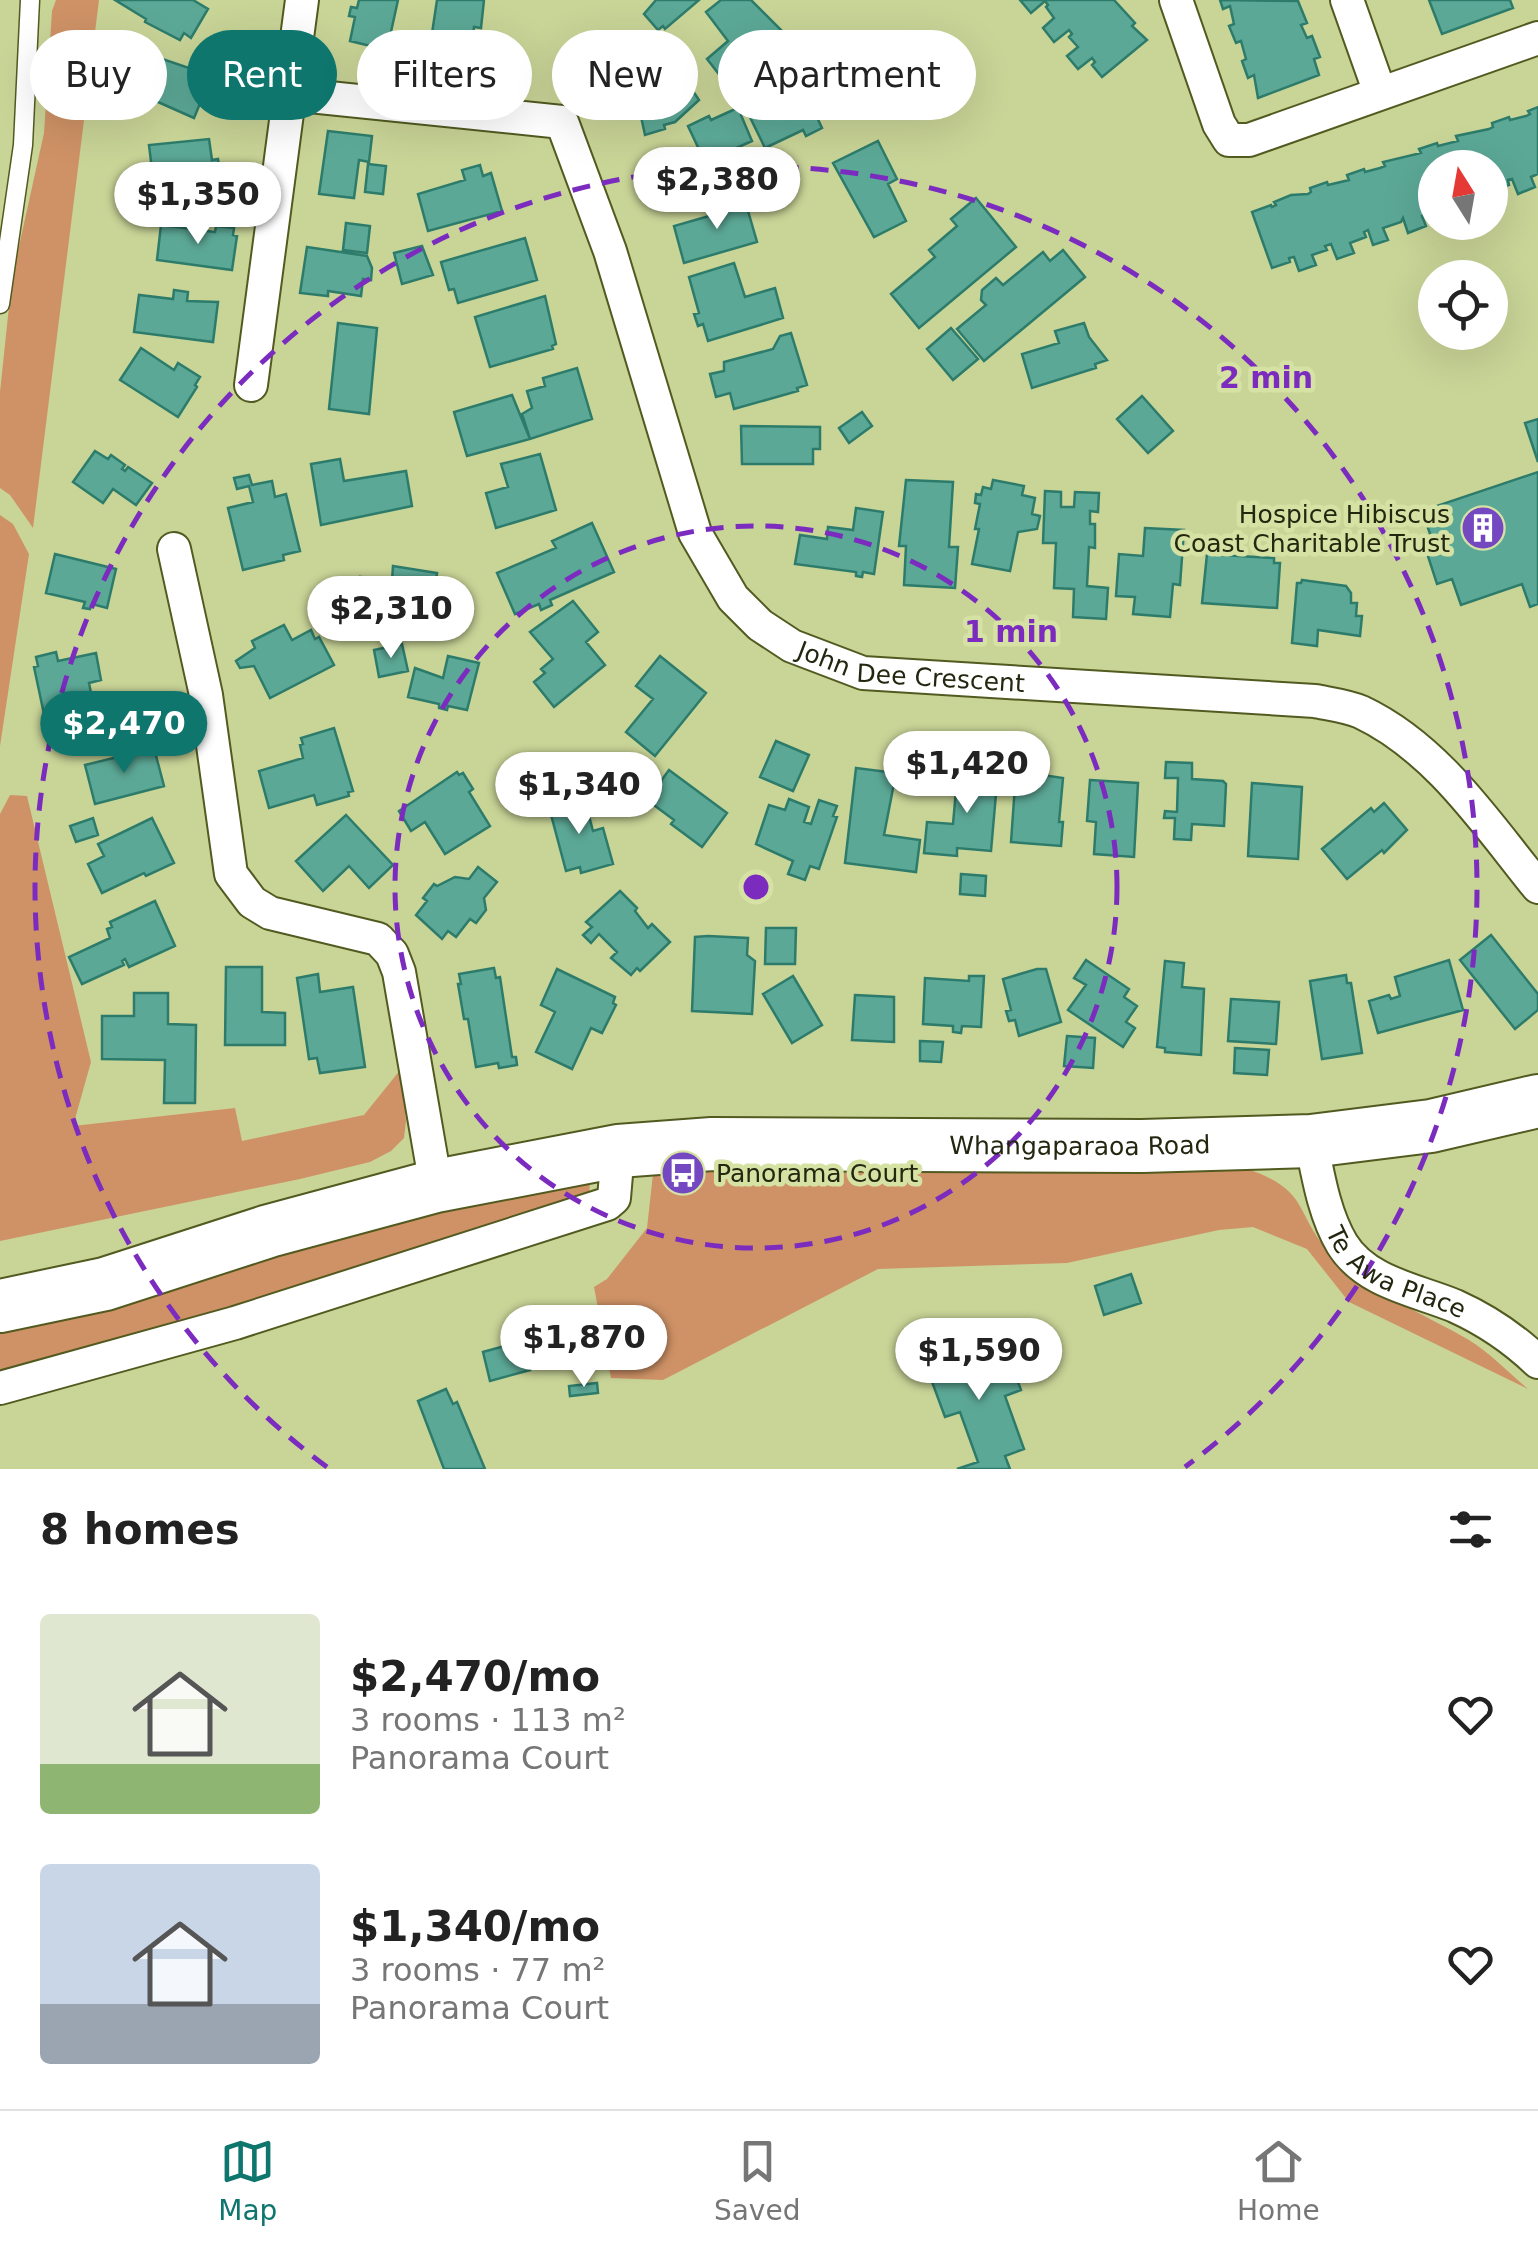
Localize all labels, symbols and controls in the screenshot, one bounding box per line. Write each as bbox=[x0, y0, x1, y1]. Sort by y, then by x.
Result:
chip: Buy bbox=[30, 30, 167, 120]
chip: Rent bbox=[187, 30, 337, 120]
chip: Filters bbox=[357, 30, 532, 120]
chip: New bbox=[552, 30, 698, 120]
chip: Apartment bbox=[718, 30, 976, 120]
pin: $2,380 bbox=[636, 147, 798, 232]
north arrow bbox=[1418, 150, 1508, 240]
map controls bbox=[1418, 150, 1508, 350]
text: $2,380 bbox=[655, 160, 779, 198]
pin: $1,350 bbox=[117, 162, 279, 247]
text: $1,350 bbox=[136, 175, 260, 213]
button: locate bbox=[1418, 260, 1508, 350]
text: 2 min bbox=[1219, 360, 1313, 395]
place label: Hospice Hibiscus Coast Charitable Trust bbox=[1173, 500, 1450, 558]
building icon: Hospice Hibiscus Coast Charitable Trust bbox=[1460, 505, 1506, 551]
pin: $2,310 bbox=[310, 576, 472, 661]
text: $2,310 bbox=[329, 589, 453, 627]
text: 1 min bbox=[964, 614, 1058, 649]
street label: John Dee Crescent bbox=[792, 634, 1026, 698]
pin: $2,470 bbox=[43, 691, 205, 776]
text: $2,470 bbox=[62, 704, 186, 742]
pin: $1,420 bbox=[886, 731, 1048, 816]
text: $1,420 bbox=[905, 744, 1029, 782]
pin: $1,340 bbox=[498, 752, 660, 837]
text: $1,340 bbox=[517, 765, 641, 803]
centre of rings bbox=[738, 869, 774, 905]
street label: Whangaparaoa Road bbox=[949, 1129, 1211, 1161]
bus stop icon: Panorama Court bbox=[660, 1150, 706, 1196]
place label: Panorama Court bbox=[716, 1159, 919, 1188]
street label: Te Awa Place bbox=[1320, 1220, 1471, 1324]
pin: $1,870 bbox=[503, 1305, 665, 1390]
text: $1,870 bbox=[522, 1318, 646, 1356]
pin: $1,590 bbox=[898, 1318, 1060, 1403]
text: $1,590 bbox=[917, 1331, 1041, 1369]
icon: filters bbox=[1443, 1502, 1498, 1557]
text: 8 homes bbox=[40, 1505, 240, 1554]
text: $2,470/mo bbox=[350, 1652, 600, 1701]
icon: home bbox=[120, 1654, 240, 1774]
icon: heart bbox=[1443, 1687, 1498, 1742]
text: 3 rooms · 113 m² bbox=[350, 1701, 626, 1739]
text: Panorama Court bbox=[350, 1739, 609, 1777]
text: $1,340/mo bbox=[350, 1902, 600, 1951]
icon: home bbox=[120, 1904, 240, 2024]
icon: heart bbox=[1443, 1937, 1498, 1992]
text: 3 rooms · 77 m² bbox=[350, 1951, 605, 1989]
text: Panorama Court bbox=[350, 1989, 609, 2027]
tab: Map bbox=[218, 2134, 277, 2227]
tab: Saved bbox=[714, 2134, 800, 2227]
tab: Home bbox=[1237, 2134, 1320, 2227]

